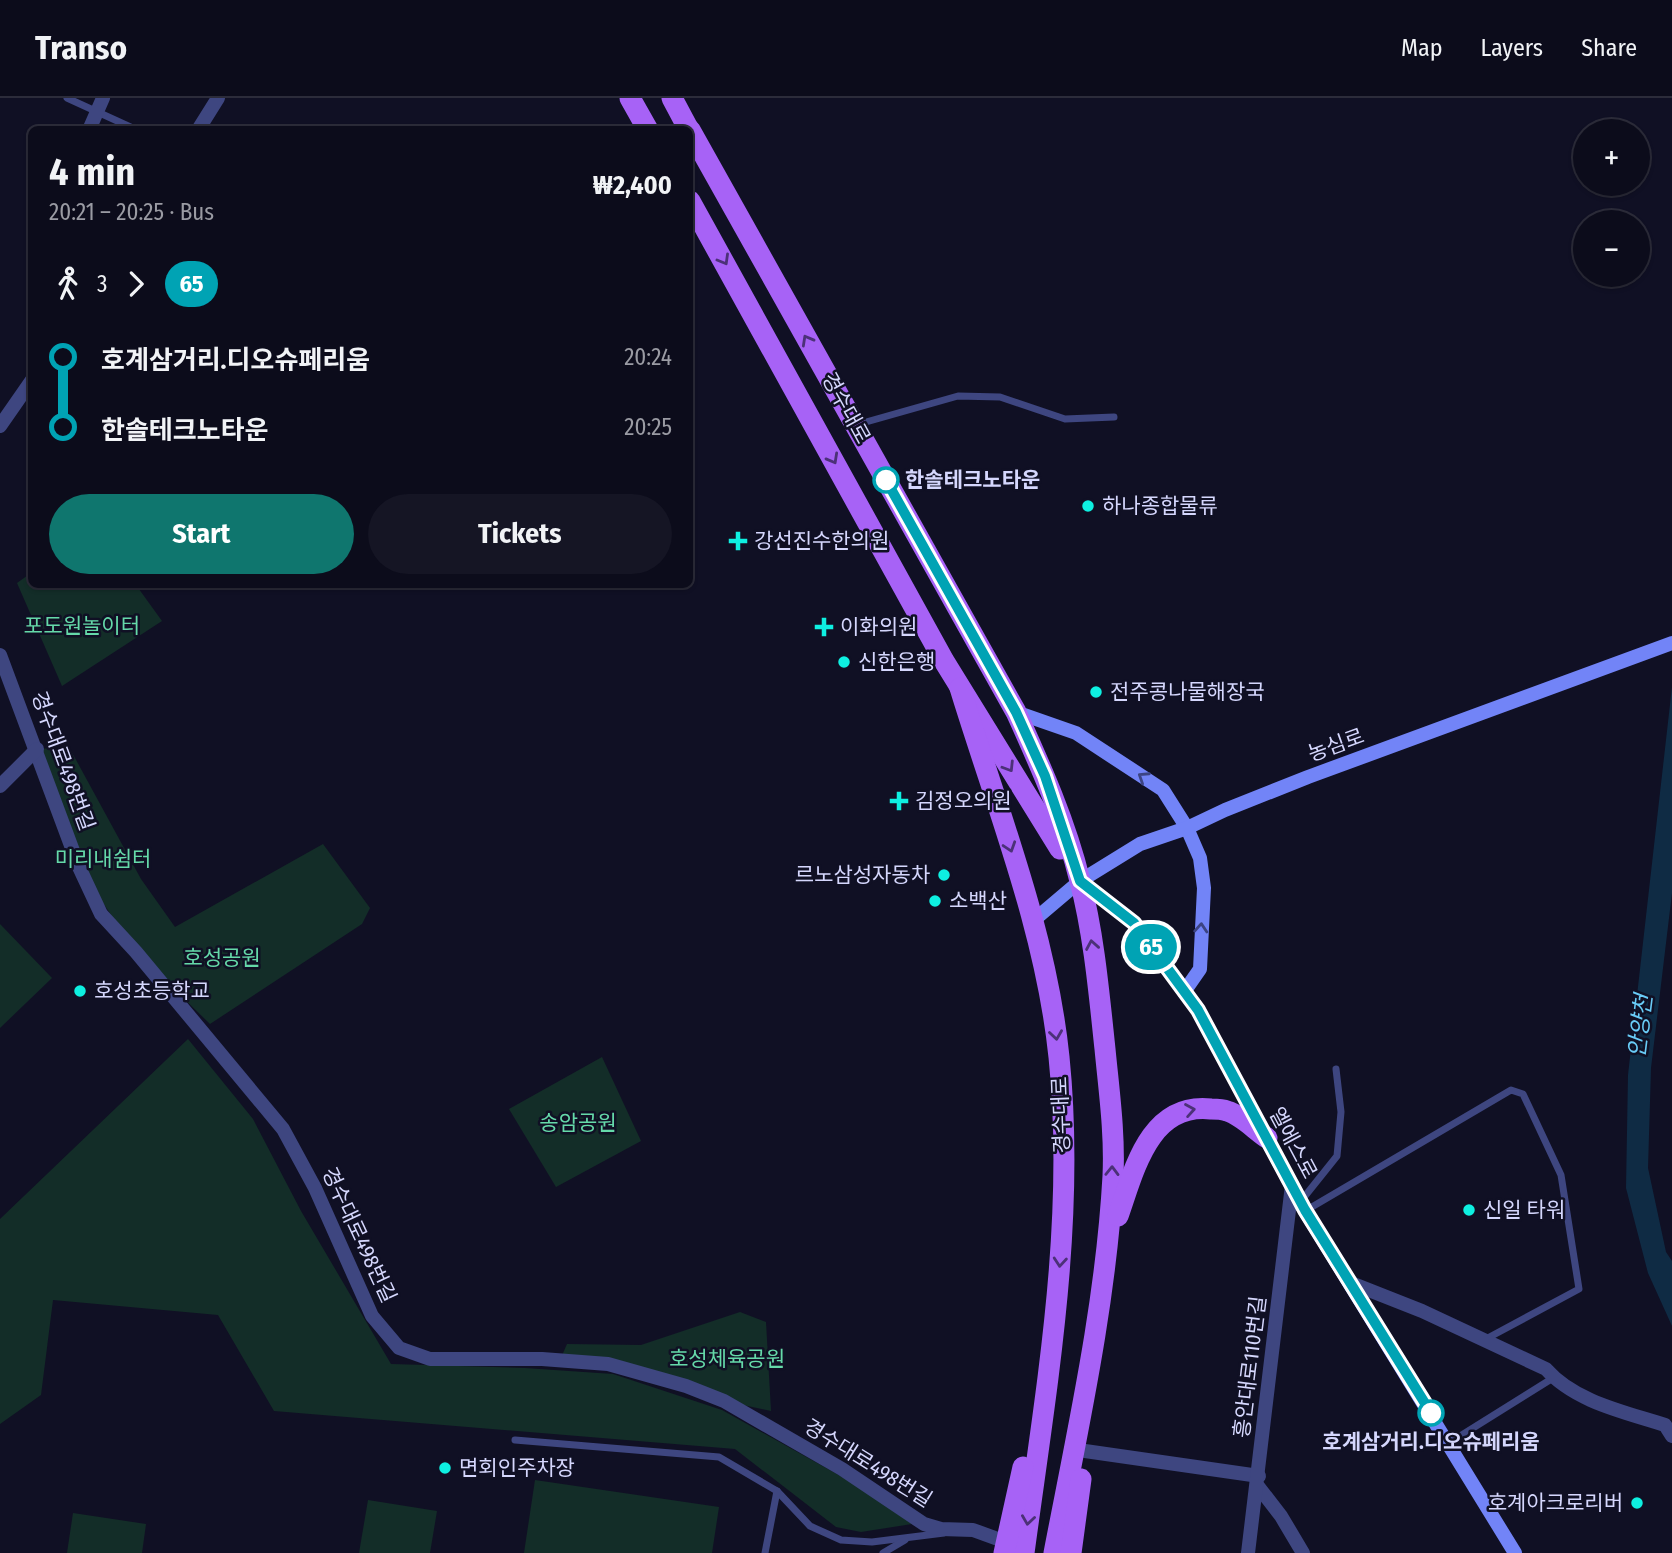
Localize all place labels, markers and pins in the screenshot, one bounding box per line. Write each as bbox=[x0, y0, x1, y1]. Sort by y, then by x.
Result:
marker: 한솔테크노타운 bbox=[873, 467, 899, 493]
place label: 한솔테크노타운 bbox=[905, 467, 1040, 493]
place label: 하나종합물류 bbox=[1102, 493, 1218, 519]
marker: 하나종합물류 bbox=[1080, 498, 1096, 514]
place label: 강선진수한의원 bbox=[754, 528, 889, 554]
marker: 강선진수한의원 bbox=[728, 531, 748, 551]
place label: 이화의원 bbox=[840, 614, 917, 640]
marker: 이화의원 bbox=[814, 617, 834, 637]
place label: 신한은행 bbox=[858, 649, 935, 675]
marker: 신한은행 bbox=[836, 654, 852, 670]
place label: 전주콩나물해장국 bbox=[1110, 679, 1265, 705]
marker: 전주콩나물해장국 bbox=[1088, 684, 1104, 700]
place label: 김정오의원 bbox=[915, 788, 1012, 814]
marker: 김정오의원 bbox=[889, 791, 909, 811]
place label: 르노삼성자동차 bbox=[795, 862, 930, 888]
marker: 르노삼성자동차 bbox=[936, 867, 952, 883]
place label: 소백산 bbox=[949, 888, 1007, 914]
marker: 소백산 bbox=[927, 893, 943, 909]
place label: 호성초등학교 bbox=[94, 978, 210, 1004]
marker: 호성초등학교 bbox=[72, 983, 88, 999]
place label: 신일 타워 bbox=[1483, 1197, 1565, 1223]
marker: 신일 타워 bbox=[1461, 1202, 1477, 1218]
marker: 호계삼거리.디오슈페리움 bbox=[1418, 1400, 1444, 1426]
place label: 호계삼거리.디오슈페리움 bbox=[1322, 1429, 1540, 1455]
place label: 면회인주차장 bbox=[459, 1455, 575, 1481]
marker: 면회인주차장 bbox=[437, 1460, 453, 1476]
place label: 호계아크로리버 bbox=[1488, 1490, 1623, 1516]
marker: 호계아크로리버 bbox=[1629, 1495, 1645, 1511]

